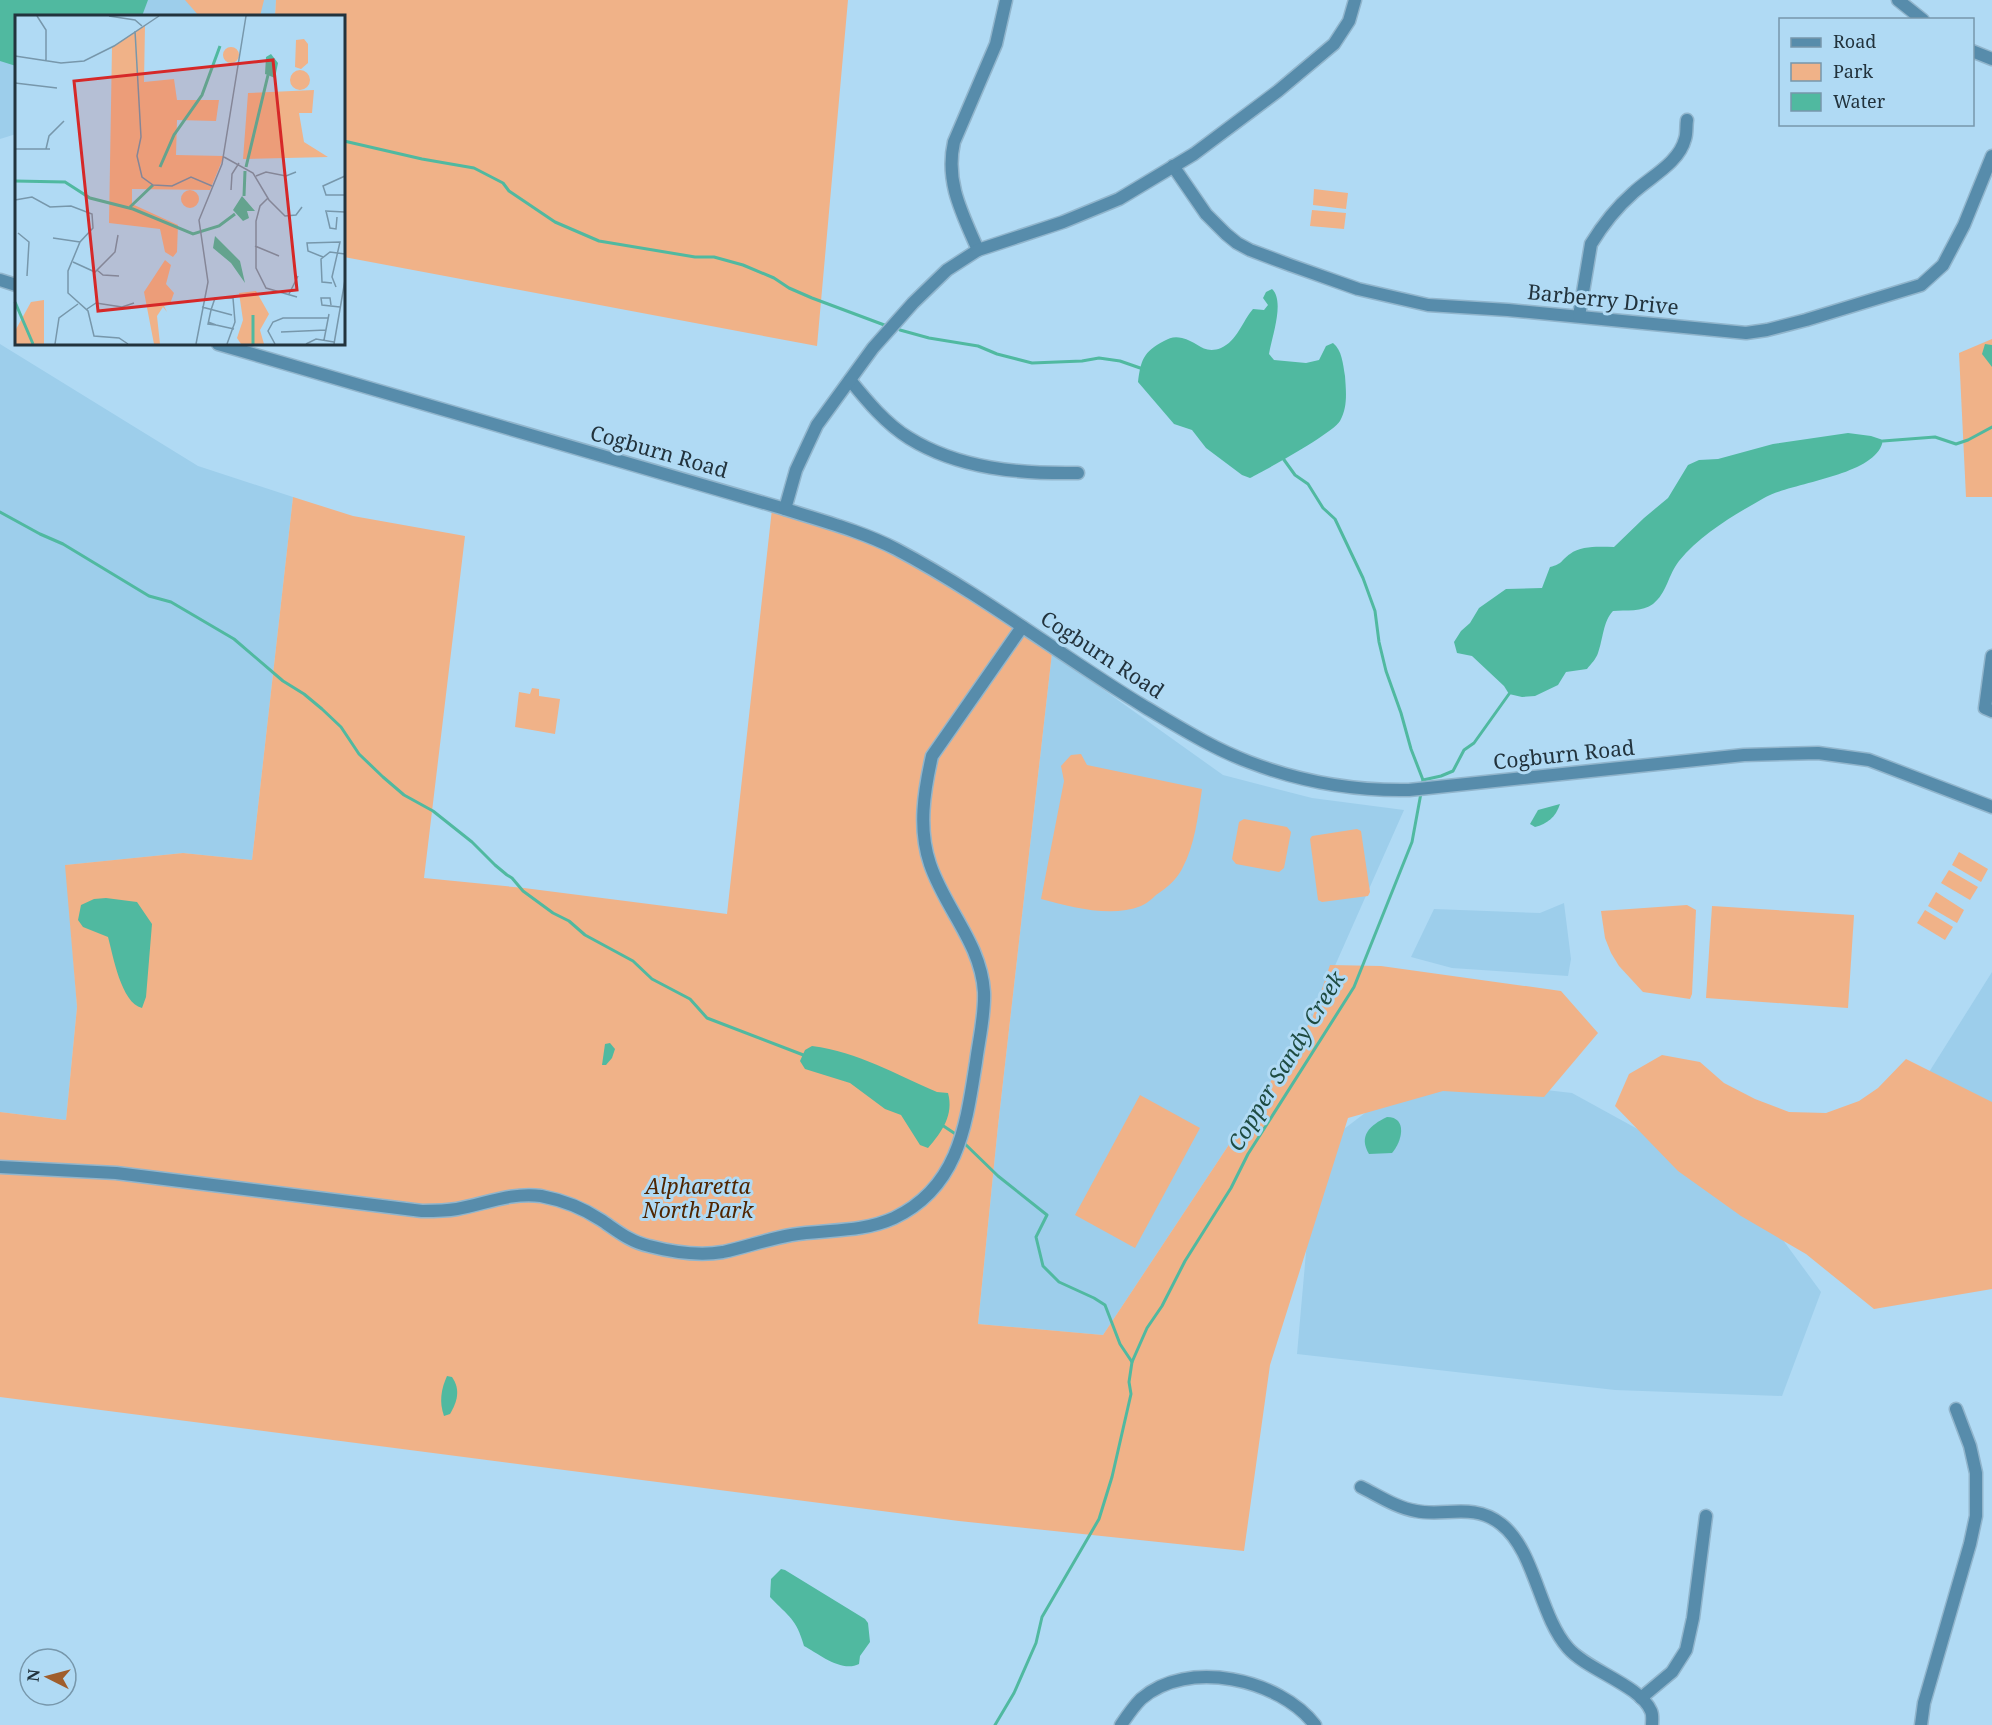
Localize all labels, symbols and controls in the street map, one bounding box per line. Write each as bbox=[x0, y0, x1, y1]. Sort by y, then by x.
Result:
inset map bbox=[15, 15, 345, 345]
legend bbox=[1779, 18, 1974, 126]
text: Road bbox=[1833, 29, 1876, 53]
text: Park bbox=[1833, 59, 1873, 83]
text: Water bbox=[1833, 89, 1886, 113]
street label: Barberry Drive bbox=[1526, 277, 1680, 321]
street label: Cogburn Road bbox=[587, 418, 732, 484]
street label: Cogburn Road bbox=[1035, 604, 1170, 705]
street label: Cogburn Road bbox=[1492, 733, 1636, 775]
water label: Copper Sandy Creek bbox=[1220, 964, 1351, 1156]
park label: Alpharetta North Park bbox=[642, 1172, 754, 1224]
north arrow bbox=[18, 1647, 78, 1707]
text: N bbox=[21, 1668, 45, 1683]

